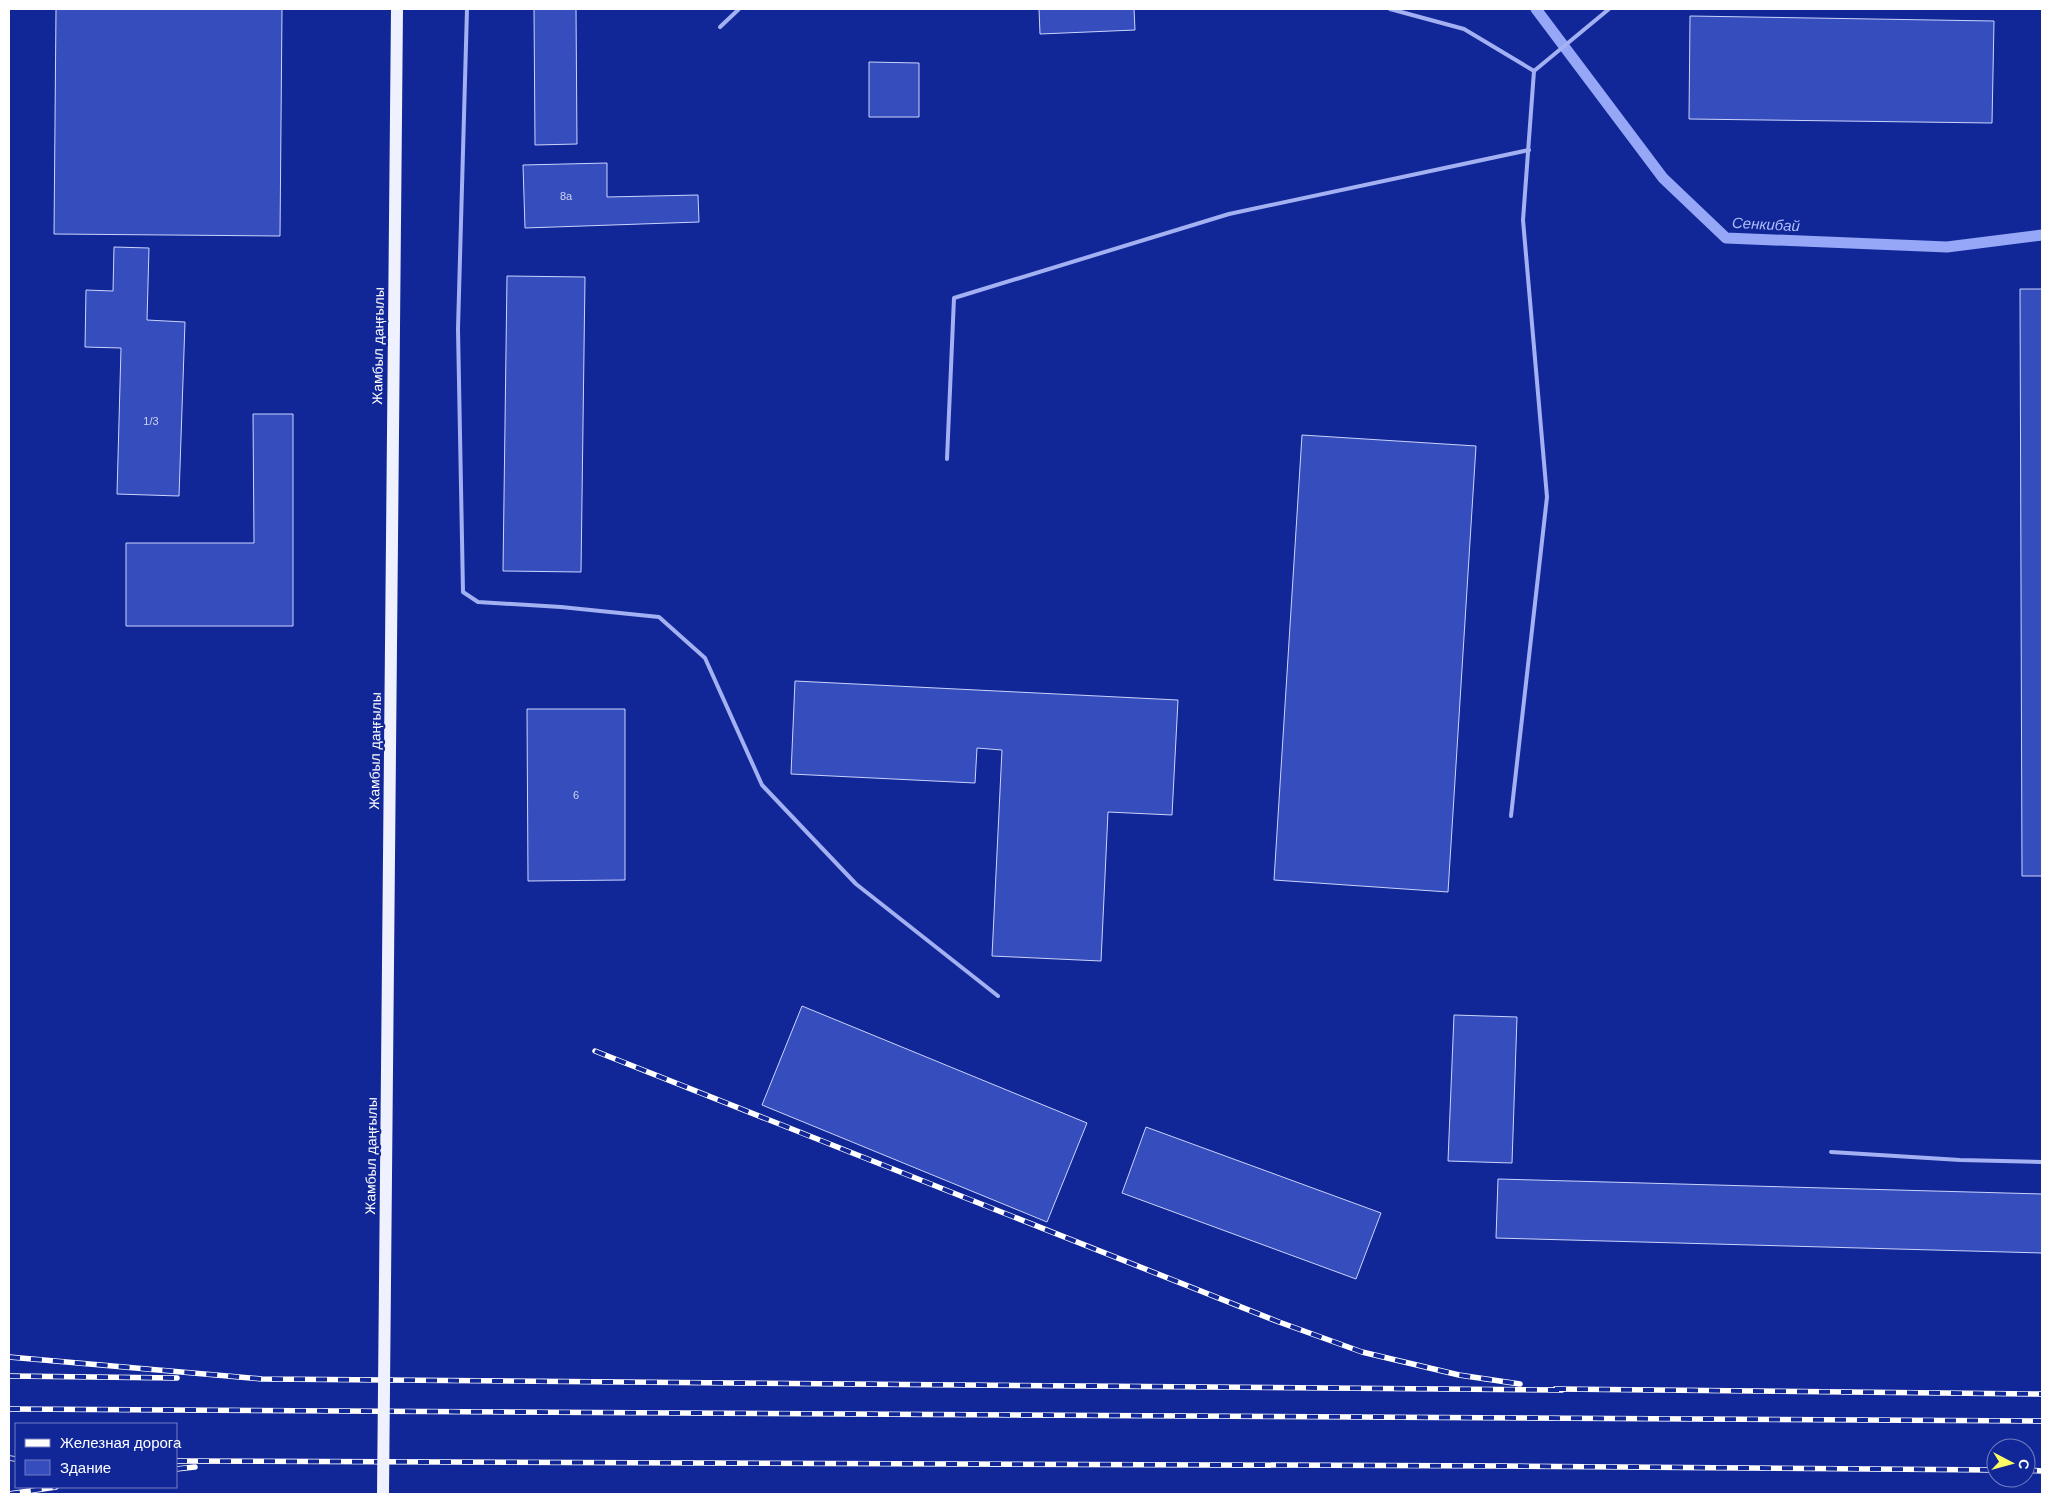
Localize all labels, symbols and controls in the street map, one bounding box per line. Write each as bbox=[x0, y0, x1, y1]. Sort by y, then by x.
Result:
house number: 8а bbox=[560, 190, 573, 202]
water label: Сенкибай bbox=[1732, 214, 1801, 234]
street label: Жамбыл даңғылы bbox=[369, 287, 387, 405]
house number: 1/3 bbox=[143, 415, 159, 427]
street label: Жамбыл даңғылы bbox=[366, 692, 384, 810]
house number: 6 bbox=[573, 789, 579, 801]
street label: Жамбыл даңғылы bbox=[362, 1097, 380, 1215]
legend bbox=[15, 1423, 178, 1488]
text: Железная дорога bbox=[60, 1434, 182, 1451]
north arrow bbox=[1986, 1438, 2036, 1488]
text: С bbox=[2015, 1458, 2032, 1470]
text: Здание bbox=[60, 1459, 111, 1476]

